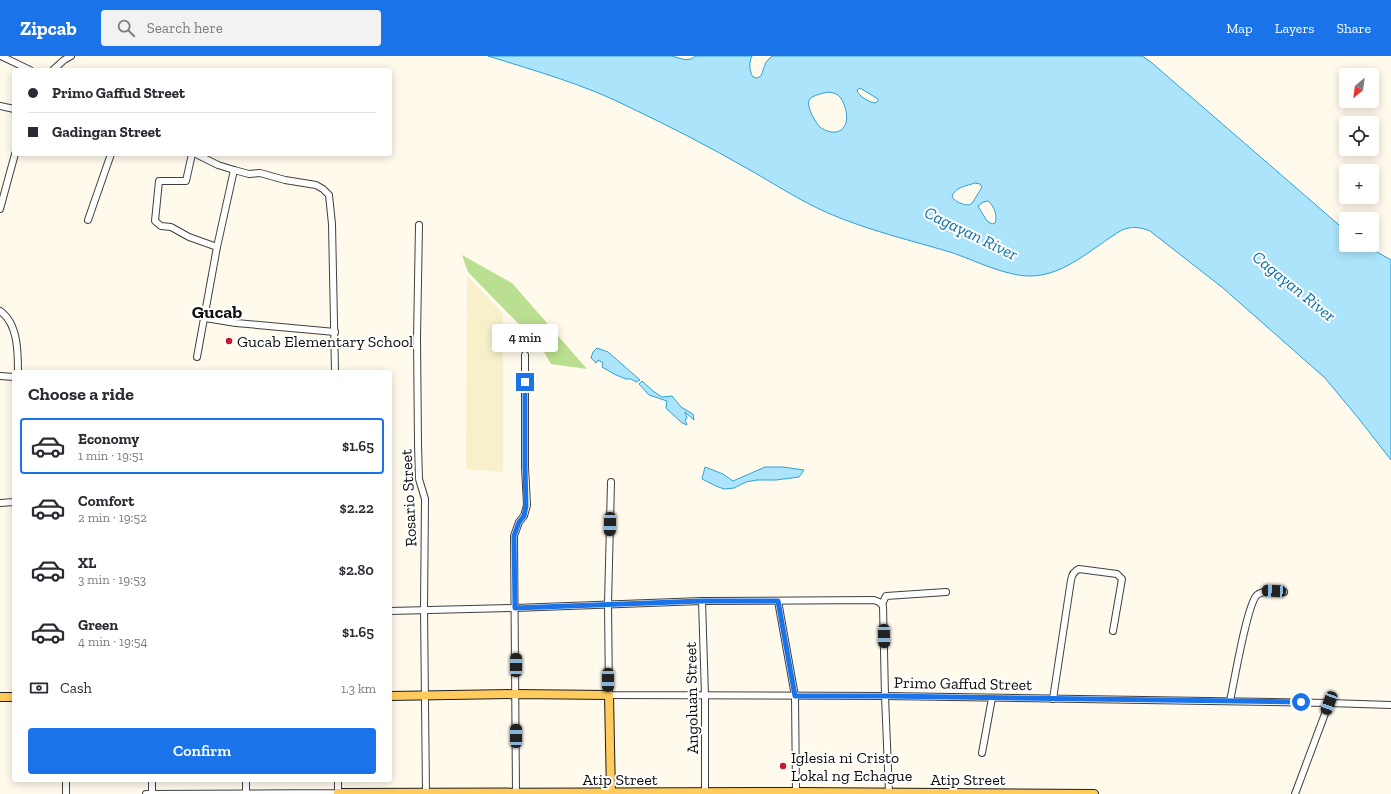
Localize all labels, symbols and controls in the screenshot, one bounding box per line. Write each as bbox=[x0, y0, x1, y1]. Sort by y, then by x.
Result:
search box bbox=[101, 10, 381, 46]
text: Zipcab bbox=[20, 17, 77, 40]
icon: search bbox=[115, 17, 137, 39]
text: Search here bbox=[147, 19, 223, 37]
text: Map bbox=[1226, 20, 1253, 37]
text: Layers bbox=[1275, 20, 1314, 37]
text: Share bbox=[1336, 20, 1371, 37]
north arrow bbox=[1339, 68, 1379, 108]
map controls bbox=[1339, 68, 1379, 252]
text: Primo Gaffud Street bbox=[52, 84, 185, 102]
button: locate bbox=[1339, 116, 1379, 156]
text: Gadingan Street bbox=[52, 123, 161, 141]
button: + bbox=[1339, 164, 1379, 204]
water label: Cagayan River bbox=[921, 202, 1021, 264]
button: − bbox=[1339, 212, 1379, 252]
water label: Cagayan River bbox=[1248, 246, 1340, 326]
district label: Gucab bbox=[192, 301, 242, 323]
callout: 4 min bbox=[492, 324, 558, 352]
text: 4 min bbox=[509, 330, 541, 345]
place label: Gucab Elementary School bbox=[237, 332, 413, 351]
marker: Gucab Elementary School bbox=[224, 336, 234, 346]
route end bbox=[516, 373, 534, 391]
text: Choose a ride bbox=[28, 383, 134, 405]
icon: car bbox=[30, 428, 66, 464]
text: Economy bbox=[78, 430, 139, 448]
text: $1.65 bbox=[342, 437, 374, 455]
text: 1 min · 19:51 bbox=[78, 448, 144, 463]
street label: Rosario Street bbox=[396, 449, 421, 547]
icon: car bbox=[30, 490, 66, 526]
text: Comfort bbox=[78, 492, 134, 510]
text: $2.22 bbox=[340, 499, 374, 517]
text: 2 min · 19:52 bbox=[78, 510, 147, 525]
car bbox=[604, 512, 616, 536]
icon: car bbox=[30, 552, 66, 588]
text: XL bbox=[78, 554, 96, 572]
text: $2.80 bbox=[339, 561, 374, 579]
text: 3 min · 19:53 bbox=[78, 572, 146, 587]
car bbox=[1262, 584, 1286, 598]
icon: car bbox=[30, 614, 66, 650]
text: Green bbox=[78, 616, 118, 634]
text: $1.65 bbox=[342, 623, 374, 641]
car bbox=[878, 624, 890, 648]
text: 4 min · 19:54 bbox=[78, 634, 148, 649]
street label: Angoluan Street bbox=[681, 642, 702, 754]
car bbox=[510, 653, 522, 677]
car bbox=[602, 668, 614, 692]
street label: Primo Gaffud Street bbox=[894, 673, 1032, 694]
icon: cash bbox=[28, 677, 50, 699]
text: Cash bbox=[60, 679, 92, 697]
text: 1.3 km bbox=[341, 681, 376, 696]
car bbox=[1319, 690, 1339, 716]
route start bbox=[1292, 693, 1310, 711]
car bbox=[510, 724, 522, 748]
button: Confirm bbox=[28, 728, 376, 774]
place label: Iglesia ni Cristo Lokal ng Echague bbox=[791, 748, 912, 785]
marker: Iglesia ni Cristo Lokal ng Echague bbox=[778, 761, 788, 771]
street label: Atip Street bbox=[582, 770, 658, 789]
street label: Atip Street bbox=[930, 770, 1006, 789]

